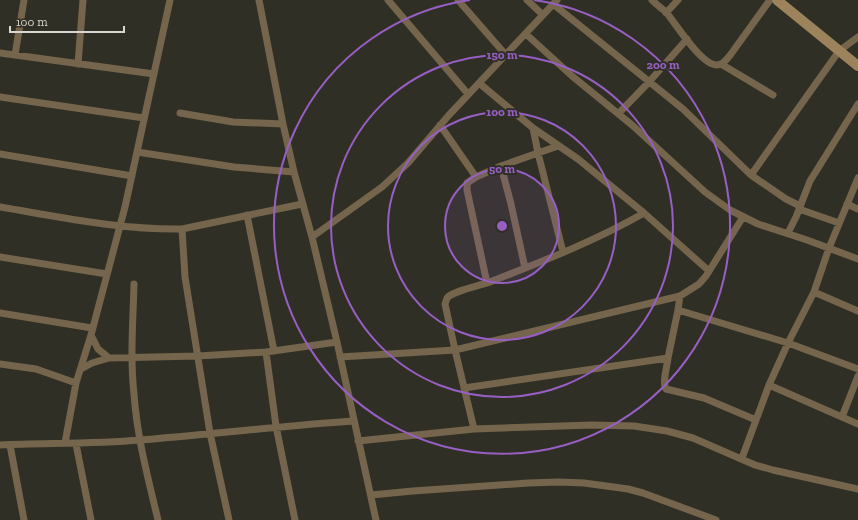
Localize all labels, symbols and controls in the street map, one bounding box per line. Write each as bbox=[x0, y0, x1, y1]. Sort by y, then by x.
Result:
scale bar bbox=[10, 8, 124, 34]
text: 100 m bbox=[16, 15, 48, 29]
text: 150 m bbox=[487, 48, 518, 62]
text: 200 m bbox=[646, 58, 680, 72]
text: 100 m bbox=[486, 105, 518, 119]
text: 50 m bbox=[489, 162, 515, 176]
centre of rings bbox=[495, 219, 509, 233]

